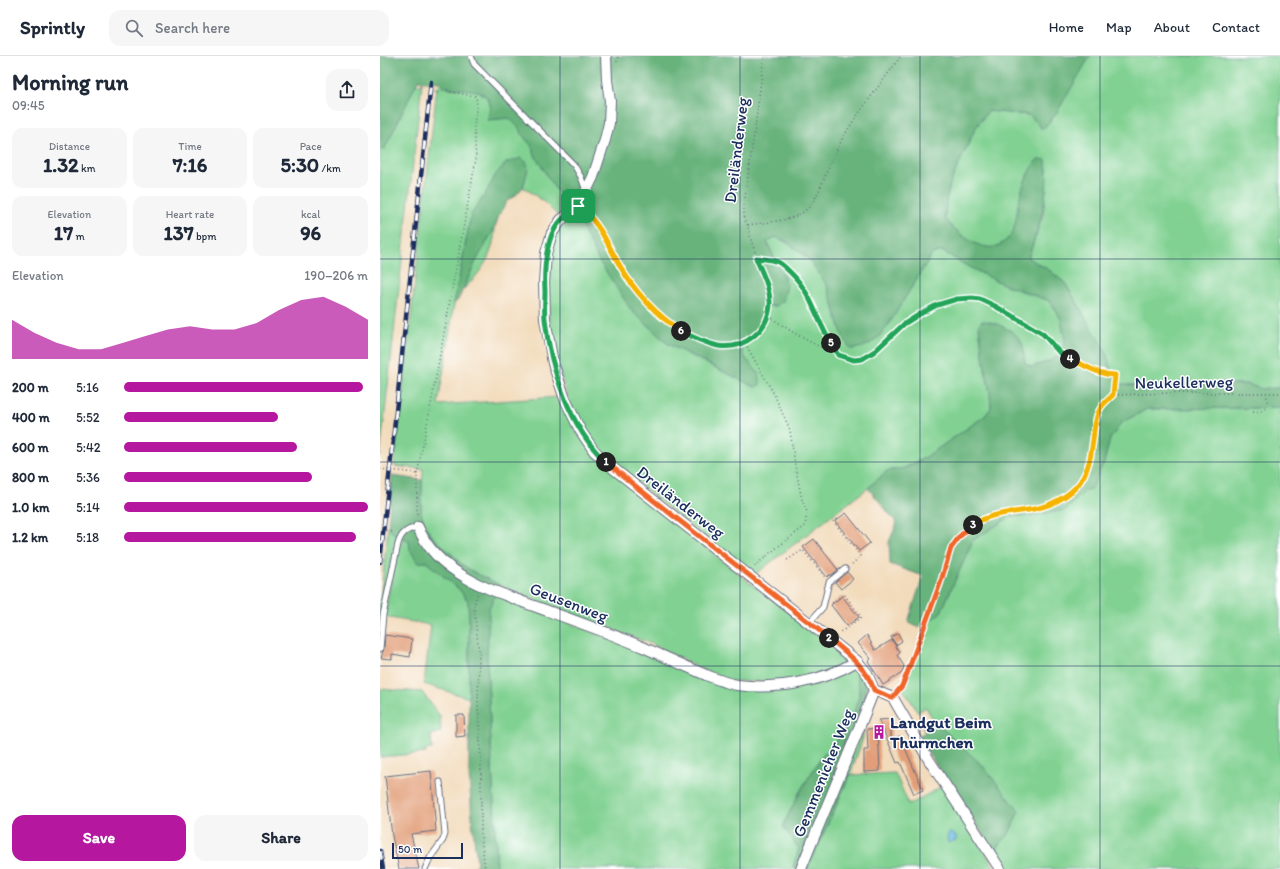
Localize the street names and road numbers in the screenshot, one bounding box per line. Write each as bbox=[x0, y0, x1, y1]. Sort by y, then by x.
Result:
street label: Dreiländerweg bbox=[720, 96, 752, 204]
street label: Neukellerweg bbox=[1134, 371, 1234, 393]
street label: Dreiländerweg bbox=[633, 461, 729, 543]
street label: Geusenweg bbox=[527, 578, 611, 626]
street label: Gemmenicher Weg bbox=[788, 706, 858, 840]

